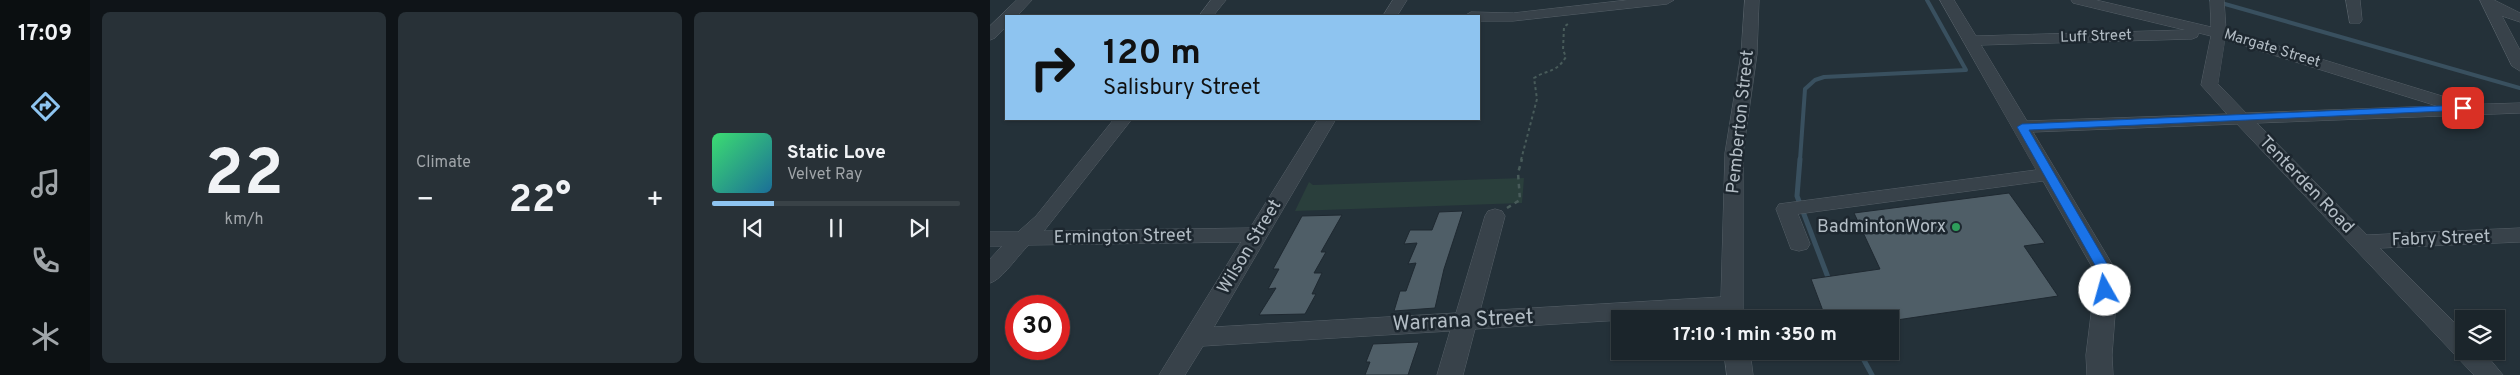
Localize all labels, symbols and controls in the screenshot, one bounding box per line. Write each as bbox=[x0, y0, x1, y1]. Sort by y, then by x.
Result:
text: 17:09 bbox=[18, 21, 72, 48]
street label: Margate Street bbox=[2222, 25, 2322, 73]
street label: Luff Street bbox=[2060, 26, 2132, 48]
text: 120 m bbox=[1103, 32, 1201, 76]
icon: right bbox=[1020, 35, 1085, 100]
street label: Pemberton Street bbox=[1722, 49, 1760, 195]
text: Salisbury Street bbox=[1103, 75, 1260, 102]
pin bbox=[2442, 87, 2484, 129]
icon: directions bbox=[28, 89, 63, 124]
icon: arrive bbox=[2449, 94, 2477, 122]
street label: Tenterden Road bbox=[2253, 131, 2359, 239]
text: 22 bbox=[204, 136, 284, 218]
text: Static Love bbox=[787, 141, 886, 165]
text: Climate bbox=[416, 153, 471, 173]
text: Velvet Ray bbox=[787, 165, 862, 185]
icon: music bbox=[28, 166, 63, 201]
text: 22° bbox=[509, 177, 571, 226]
text: − bbox=[416, 183, 434, 219]
text: + bbox=[646, 183, 664, 219]
street label: Wilson Street bbox=[1213, 195, 1287, 299]
text: km/h bbox=[225, 210, 263, 230]
icon: previous bbox=[739, 214, 767, 242]
icon: pause bbox=[822, 214, 850, 242]
icon: next bbox=[905, 214, 933, 242]
place label: BadmintonWorx bbox=[1817, 216, 1946, 239]
marker: BadmintonWorx bbox=[1950, 221, 1962, 233]
street label: Ermington Street bbox=[1054, 224, 1192, 250]
street label: Fabry Street bbox=[2391, 226, 2491, 252]
icon: phone bbox=[28, 243, 63, 278]
position arrow bbox=[2078, 263, 2130, 315]
speed limit sign: 30 bbox=[1005, 295, 1070, 360]
street label: Warrana Street bbox=[1392, 304, 1534, 338]
map controls bbox=[2455, 310, 2505, 360]
button: layers bbox=[2455, 310, 2505, 360]
icon: climate bbox=[28, 319, 63, 354]
text: 17:10 · 1 min · 350 m bbox=[1673, 323, 1837, 347]

